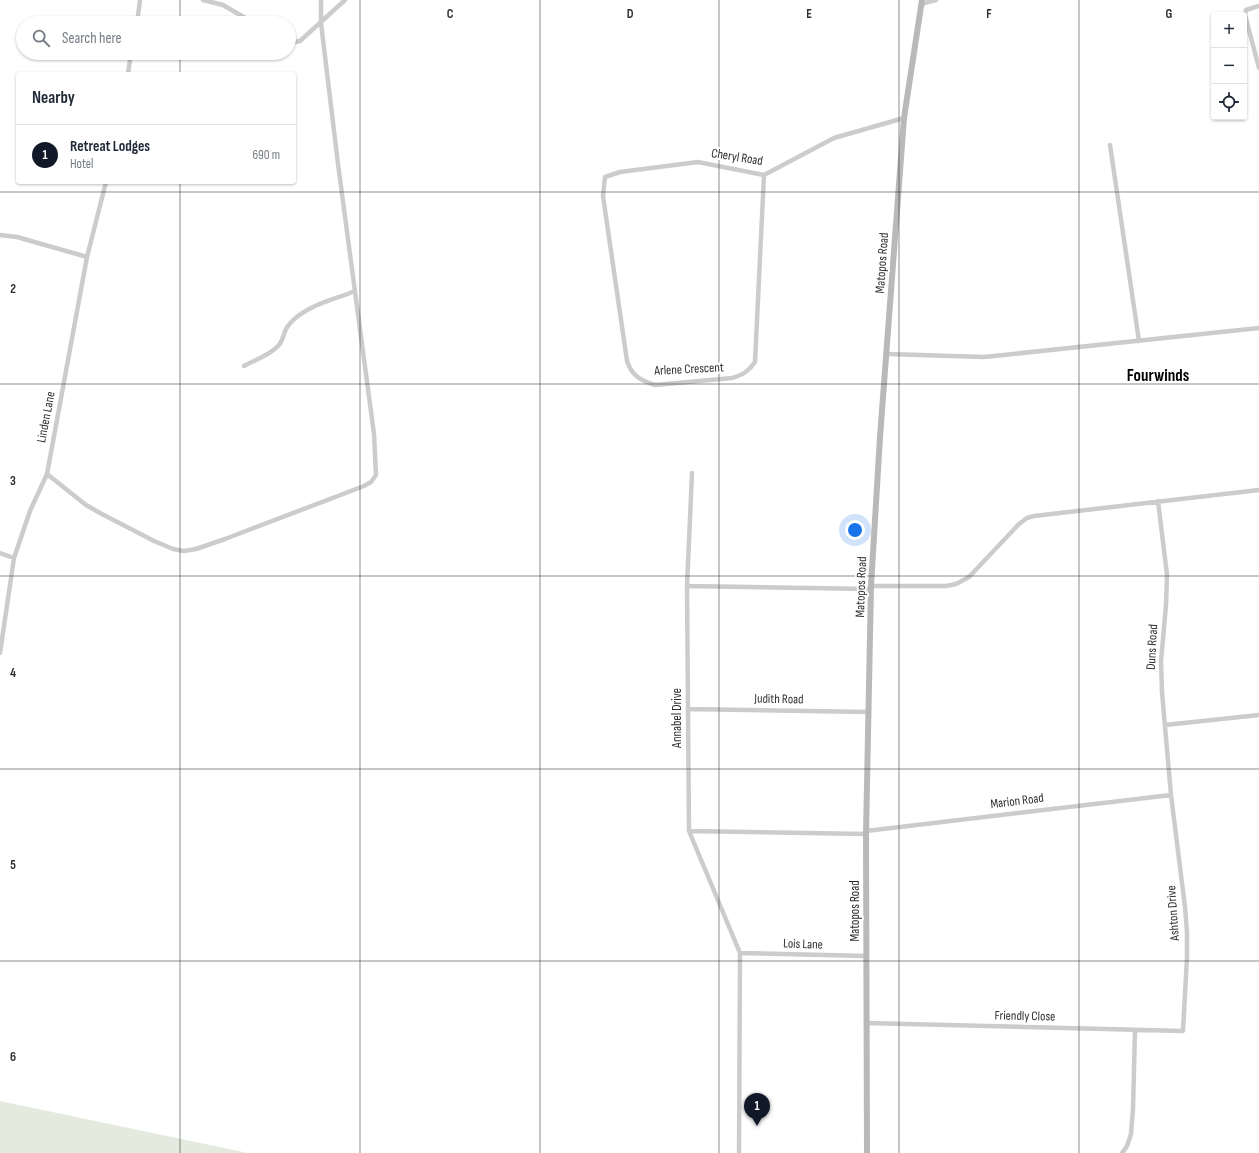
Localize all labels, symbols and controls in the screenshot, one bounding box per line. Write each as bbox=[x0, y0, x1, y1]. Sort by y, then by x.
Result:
text: C bbox=[447, 6, 454, 22]
text: D bbox=[627, 6, 634, 22]
text: E bbox=[806, 6, 812, 22]
text: F bbox=[986, 6, 992, 22]
text: G bbox=[1166, 6, 1173, 22]
map controls bbox=[1211, 12, 1247, 120]
button: + bbox=[1211, 12, 1247, 48]
search box bbox=[16, 16, 296, 60]
icon: search bbox=[30, 27, 52, 49]
text: Search here bbox=[62, 29, 122, 48]
button: − bbox=[1211, 48, 1247, 84]
button: locate bbox=[1211, 84, 1247, 120]
text: Nearby bbox=[32, 88, 75, 108]
text: Retreat Lodges bbox=[70, 137, 150, 156]
street label: Cheryl Road bbox=[710, 145, 764, 169]
text: 1 bbox=[42, 147, 48, 163]
text: 690 m bbox=[252, 147, 280, 163]
text: Hotel bbox=[70, 156, 94, 172]
street label: Matopos Road bbox=[872, 232, 892, 294]
text: 2 bbox=[10, 281, 16, 297]
street label: Arlene Crescent bbox=[653, 359, 724, 379]
district label: Fourwinds bbox=[1127, 366, 1190, 386]
street label: Linden Lane bbox=[33, 390, 59, 444]
text: 3 bbox=[10, 473, 16, 489]
your location bbox=[845, 520, 865, 540]
street label: Matopos Road bbox=[852, 556, 870, 618]
street label: Duns Road bbox=[1143, 624, 1161, 670]
text: 4 bbox=[10, 665, 16, 681]
street label: Annabel Drive bbox=[669, 688, 685, 749]
street label: Judith Road bbox=[753, 691, 804, 707]
street label: Marion Road bbox=[989, 790, 1045, 812]
text: 5 bbox=[10, 857, 16, 873]
street label: Matopos Road bbox=[847, 880, 863, 942]
street label: Ashton Drive bbox=[1163, 885, 1183, 942]
street label: Lois Lane bbox=[783, 935, 823, 953]
street label: Friendly Close bbox=[994, 1007, 1056, 1025]
text: 6 bbox=[10, 1049, 16, 1065]
pin: 1 bbox=[744, 1093, 770, 1126]

